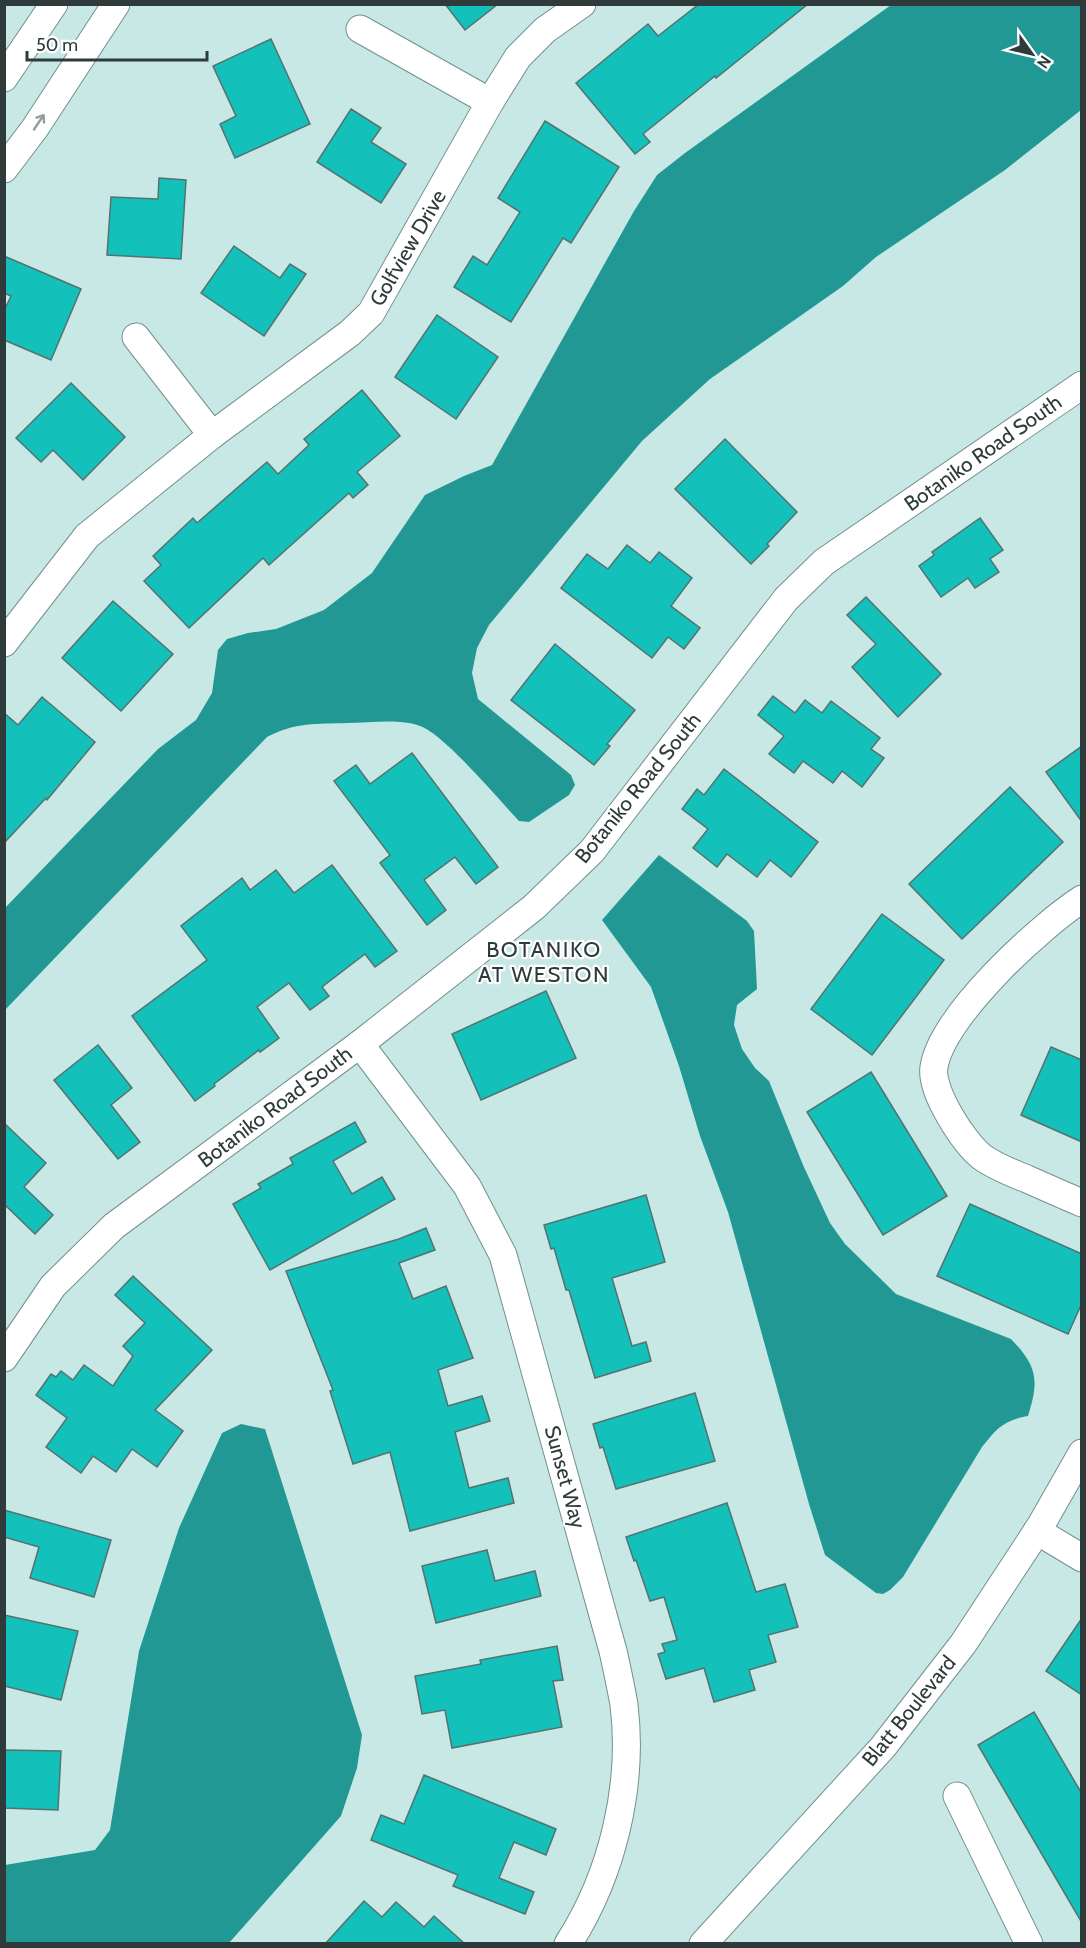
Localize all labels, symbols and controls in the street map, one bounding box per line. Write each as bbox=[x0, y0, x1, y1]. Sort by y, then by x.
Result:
scale bar bbox=[27, 24, 207, 62]
north arrow bbox=[1002, 24, 1062, 84]
text: 50 m bbox=[36, 34, 78, 56]
text: N bbox=[1033, 52, 1055, 72]
one-way arrow bbox=[33, 114, 45, 130]
street label: Golfview Drive bbox=[364, 185, 451, 310]
street label: Botaniko Road South bbox=[899, 389, 1066, 516]
street label: Botaniko Road South bbox=[569, 708, 706, 868]
district label: BOTANIKO AT WESTON bbox=[478, 936, 610, 988]
street label: Botaniko Road South bbox=[193, 1041, 357, 1173]
street label: Sunset Way bbox=[540, 1423, 591, 1531]
street label: Blatt Boulevard bbox=[856, 1650, 961, 1771]

